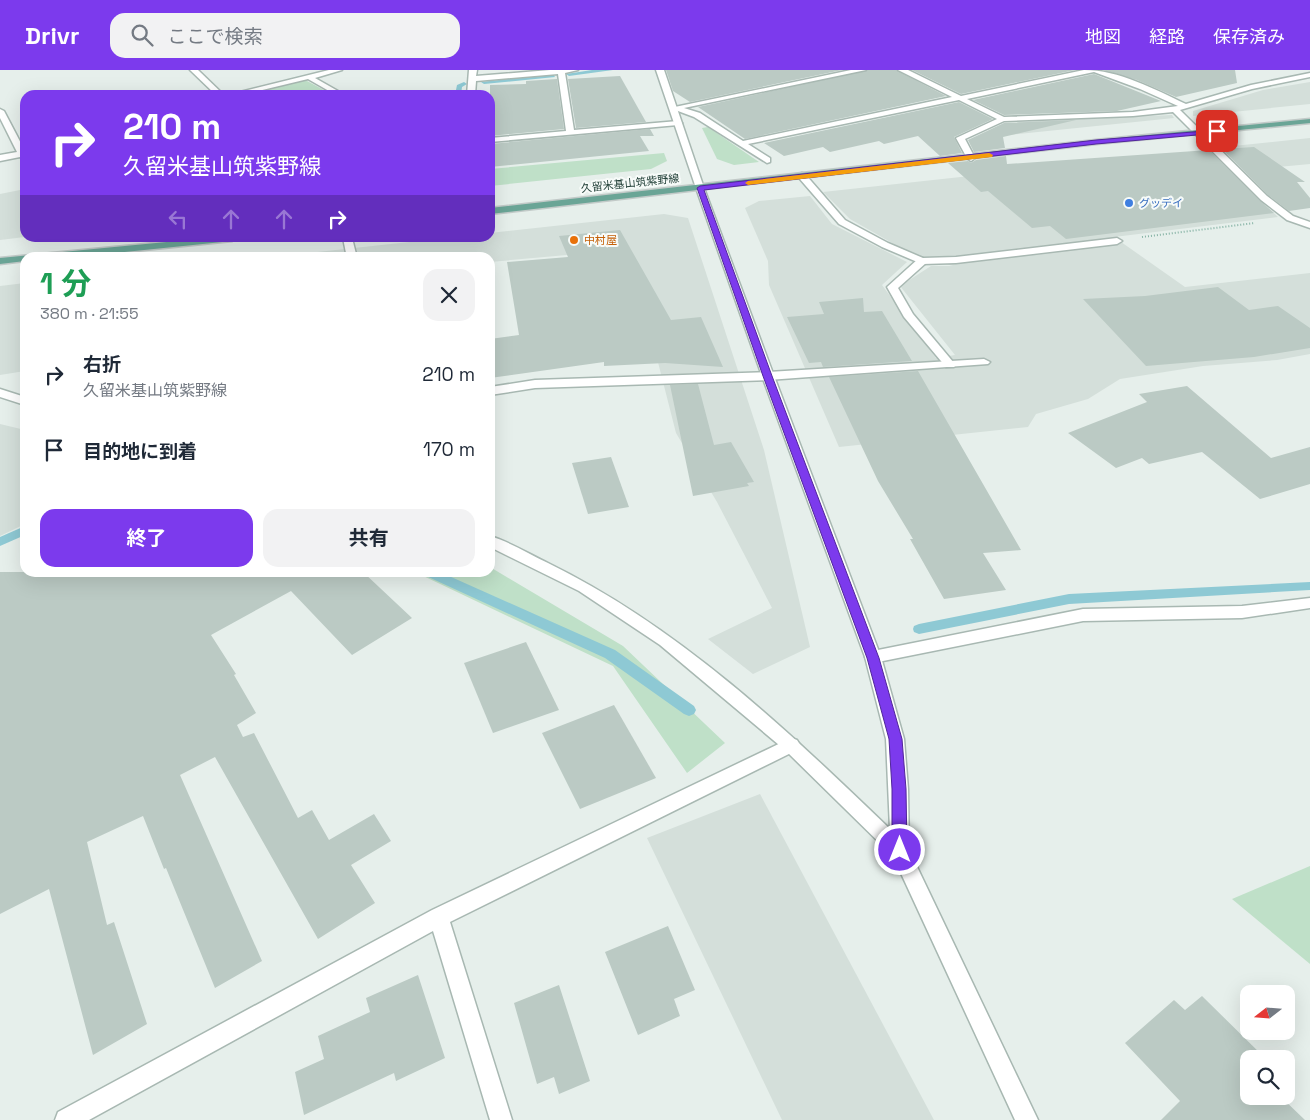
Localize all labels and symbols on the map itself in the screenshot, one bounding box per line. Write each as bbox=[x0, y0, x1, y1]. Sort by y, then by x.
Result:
pin bbox=[1196, 110, 1238, 152]
street label: 久留米基山筑紫野線 bbox=[580, 171, 680, 195]
place label: グッデイ bbox=[1139, 196, 1183, 210]
marker: グッデイ bbox=[1123, 197, 1135, 209]
place label: 中村屋 bbox=[584, 233, 617, 247]
marker: 中村屋 bbox=[568, 234, 580, 246]
position arrow bbox=[873, 823, 925, 875]
north arrow bbox=[1240, 985, 1295, 1040]

